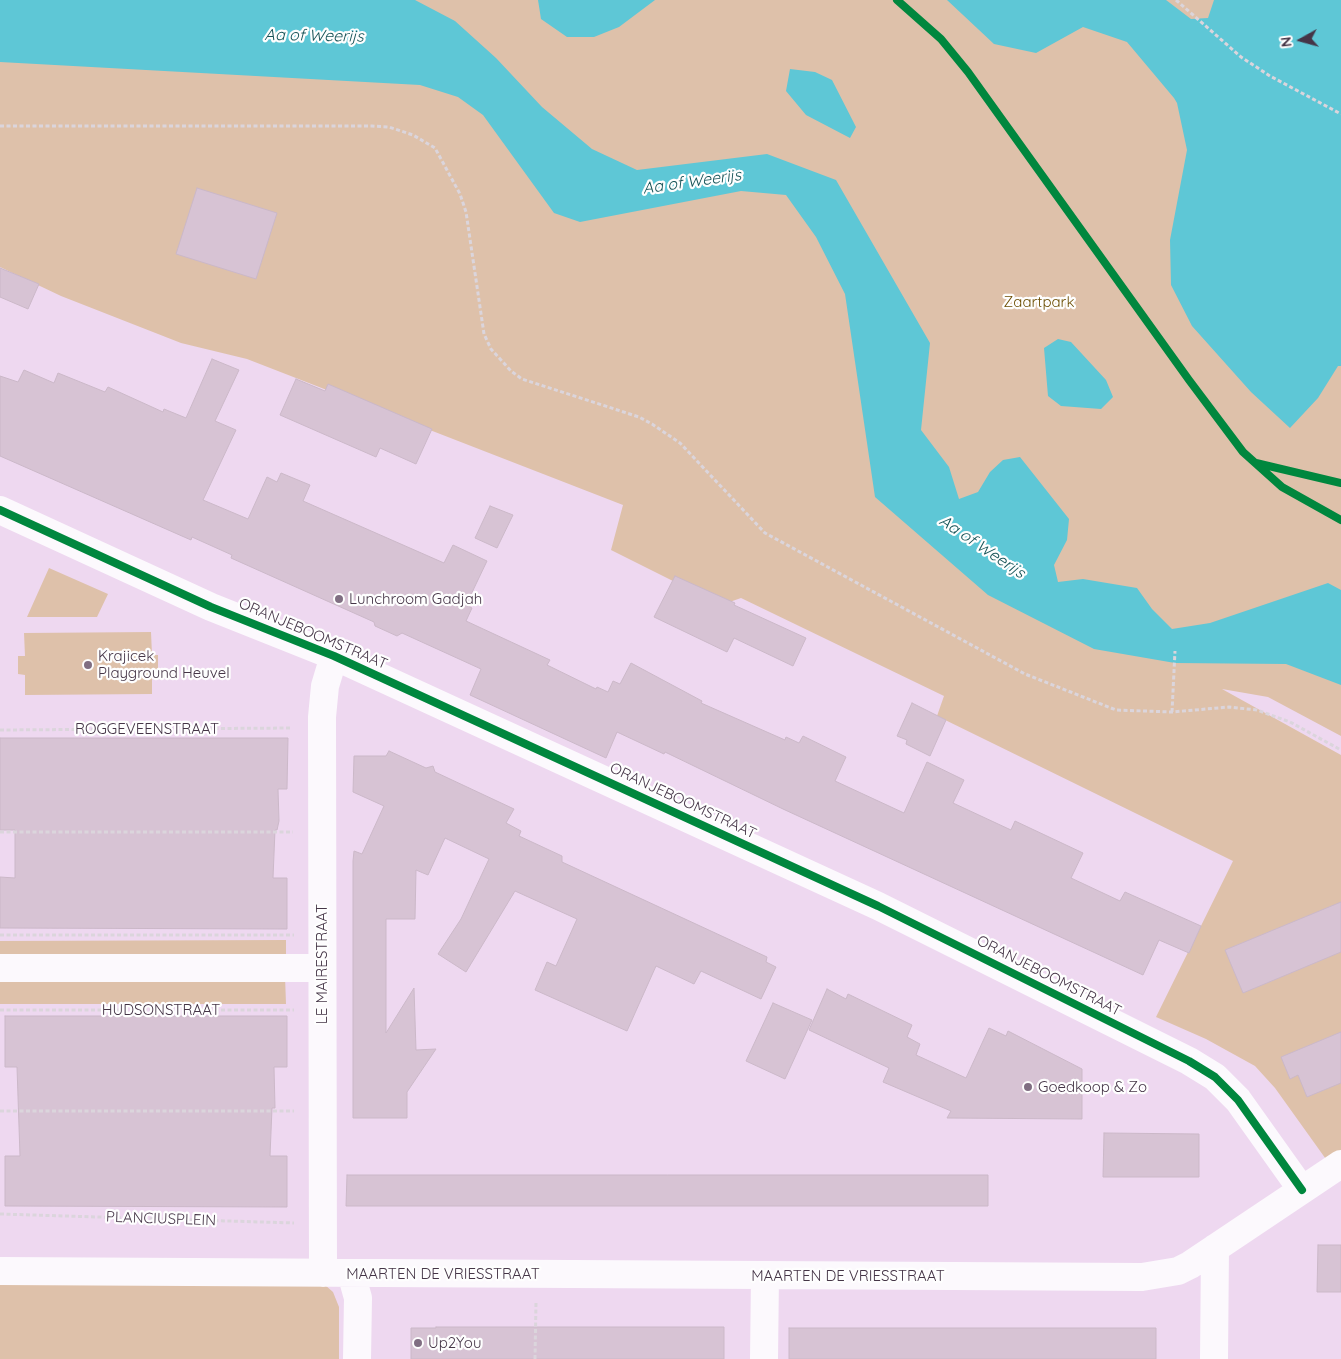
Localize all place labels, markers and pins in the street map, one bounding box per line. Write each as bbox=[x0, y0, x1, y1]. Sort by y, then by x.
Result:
place label: Lunchroom Gadjah bbox=[349, 590, 482, 608]
marker: Lunchroom Gadjah bbox=[333, 593, 345, 605]
place label: Krajicek Playground Heuvel bbox=[98, 647, 230, 682]
marker: Krajicek Playground Heuvel bbox=[82, 659, 94, 671]
place label: Goedkoop & Zo bbox=[1038, 1078, 1147, 1096]
marker: Goedkoop & Zo bbox=[1022, 1081, 1034, 1093]
place label: Up2You bbox=[428, 1334, 481, 1352]
marker: Up2You bbox=[412, 1337, 424, 1349]

